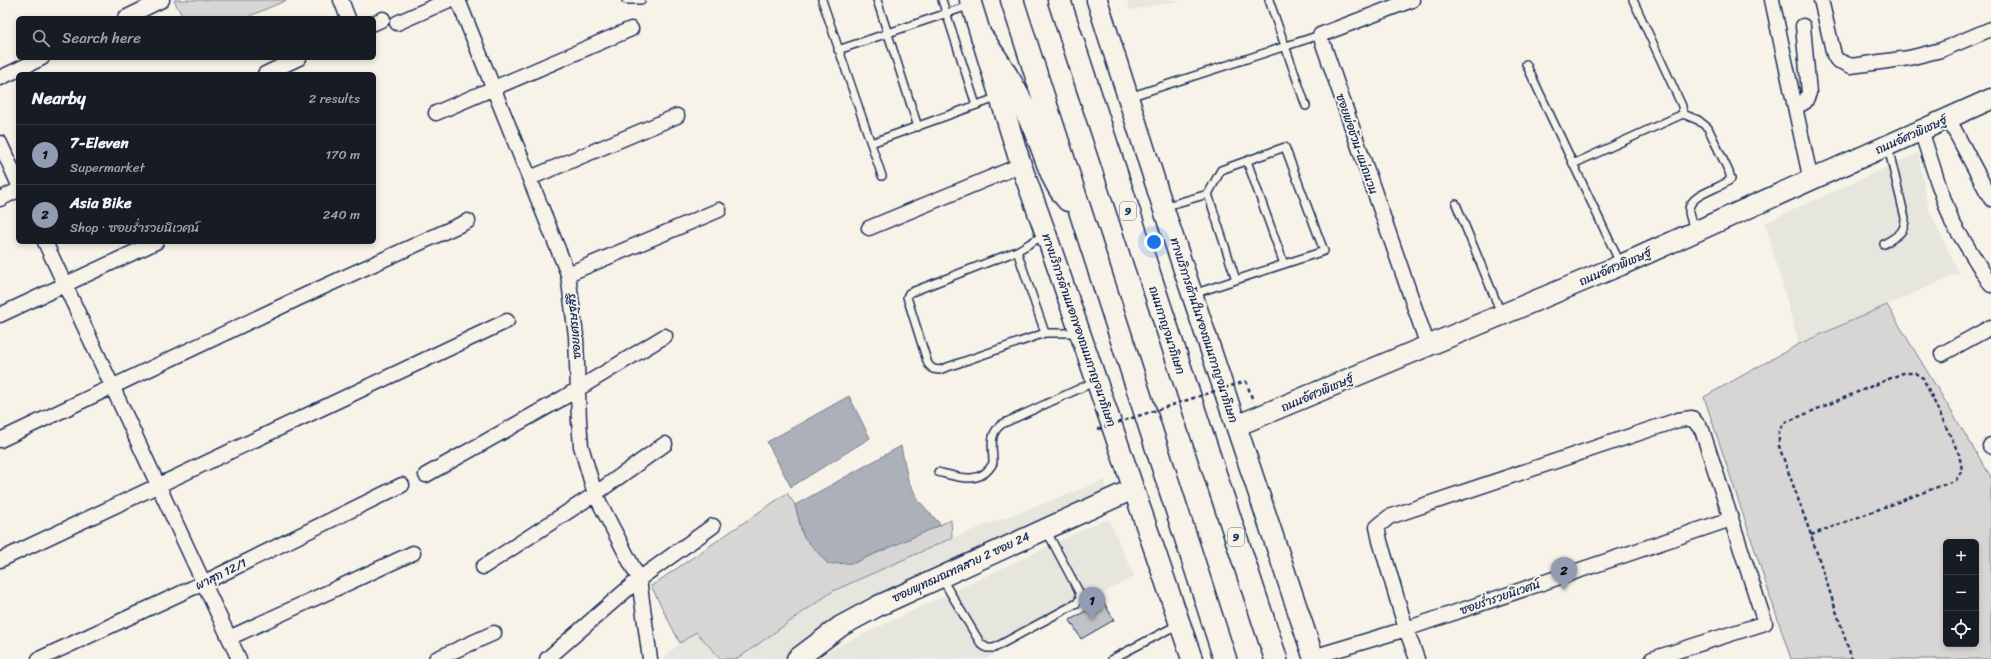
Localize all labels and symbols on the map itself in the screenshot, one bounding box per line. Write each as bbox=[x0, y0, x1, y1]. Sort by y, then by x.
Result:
street label: ซอยพ่อช้วน-แม่ถนวน bbox=[1329, 91, 1385, 197]
street label: ถนนอัศวพิเชษฐ์ bbox=[1871, 109, 1952, 161]
road number: 9 bbox=[1120, 202, 1136, 220]
street label: ทางบริการด้านนอกของถนนกาญจนาภิเษก bbox=[1035, 230, 1123, 430]
your location bbox=[1144, 232, 1164, 252]
street label: ทางบริการด้านในของถนนกาญจนาภิเษก bbox=[1164, 234, 1244, 426]
street label: ถนนอัศวพิเชษฐ์ bbox=[1575, 241, 1656, 292]
street label: ถนนกาญจนาภิเษก bbox=[1142, 283, 1192, 377]
street label: ซอยเศรษฐสิริ bbox=[560, 291, 588, 360]
street label: ถนนอัศวพิเชษฐ์ bbox=[1277, 367, 1358, 418]
street label: ซอยพุทธมณฑลสาย 2 ซอย 24 bbox=[889, 525, 1034, 609]
road number: 9 bbox=[1228, 528, 1244, 546]
street label: ผาสุก 12/1 bbox=[192, 552, 250, 596]
pin: 2 bbox=[1551, 557, 1577, 590]
street label: ซอยร่ำรวยนิเวศน์ bbox=[1457, 572, 1545, 621]
pin: 1 bbox=[1079, 587, 1105, 620]

